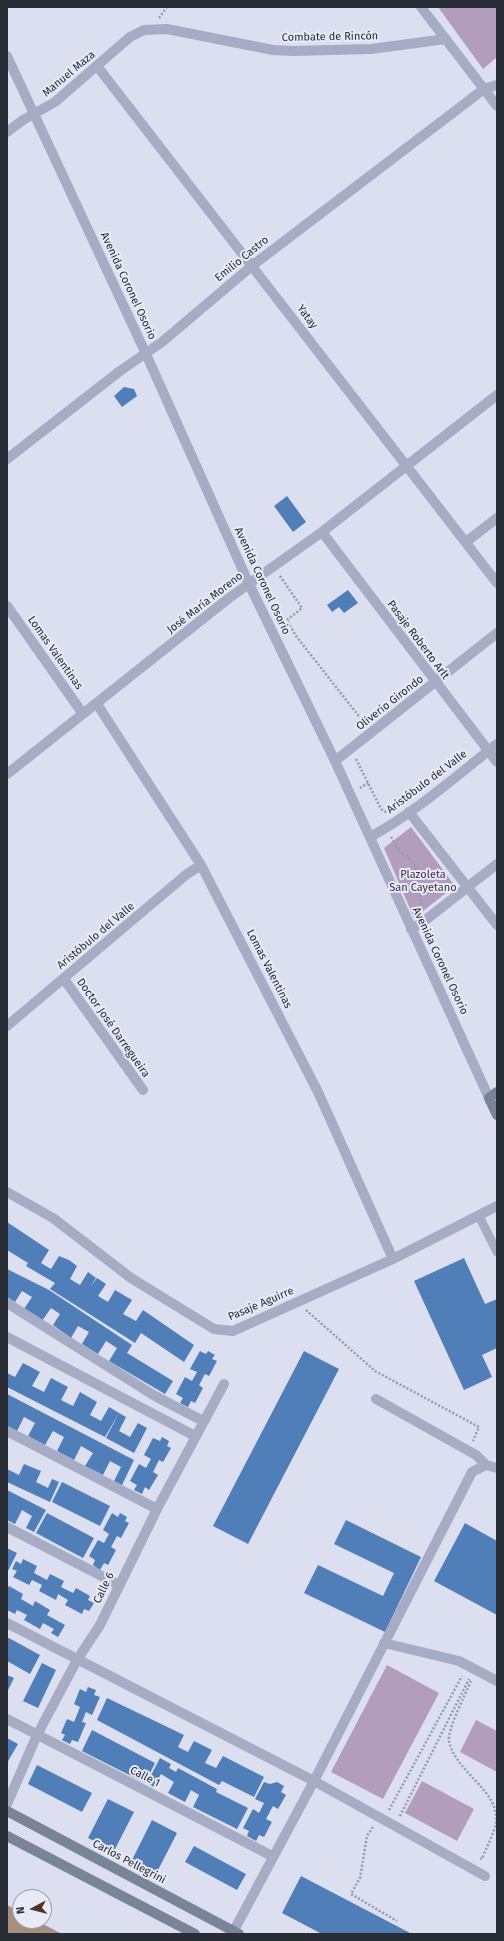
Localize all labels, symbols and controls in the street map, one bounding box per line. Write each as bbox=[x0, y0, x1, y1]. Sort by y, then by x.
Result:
street label: Combate de Rincón bbox=[282, 30, 378, 44]
street label: Manuel Maza bbox=[40, 48, 98, 100]
street label: Avenida Coronel Osorio bbox=[97, 230, 159, 342]
street label: Emilio Castro bbox=[212, 233, 272, 285]
street label: Yatay bbox=[294, 303, 320, 331]
street label: Avenida Coronel Osorio bbox=[231, 525, 293, 637]
street label: José María Moreno bbox=[165, 569, 245, 637]
street label: Pasaje Roberto Arlt bbox=[384, 598, 452, 682]
street label: Lomas Valentinas bbox=[25, 614, 85, 692]
street label: Oliverio Girondo bbox=[354, 673, 426, 733]
street label: Aristóbulo del Valle bbox=[384, 748, 470, 816]
park label: Plazoleta San Cayetano bbox=[389, 868, 457, 894]
street label: Aristóbulo del Valle bbox=[55, 900, 137, 972]
street label: Avenida Coronel Osorio bbox=[409, 905, 471, 1017]
street label: Lomas Valentinas bbox=[243, 927, 295, 1011]
street label: Doctor José Darregueira bbox=[74, 976, 152, 1080]
street label: Pasaje Aguirre bbox=[226, 1284, 296, 1324]
street label: Calle 6 bbox=[91, 1570, 117, 1606]
street label: Calle 1 bbox=[128, 1764, 162, 1790]
street label: Carlos Pellegrini bbox=[90, 1837, 168, 1887]
north arrow bbox=[12, 1889, 52, 1929]
text: N bbox=[14, 1906, 27, 1915]

